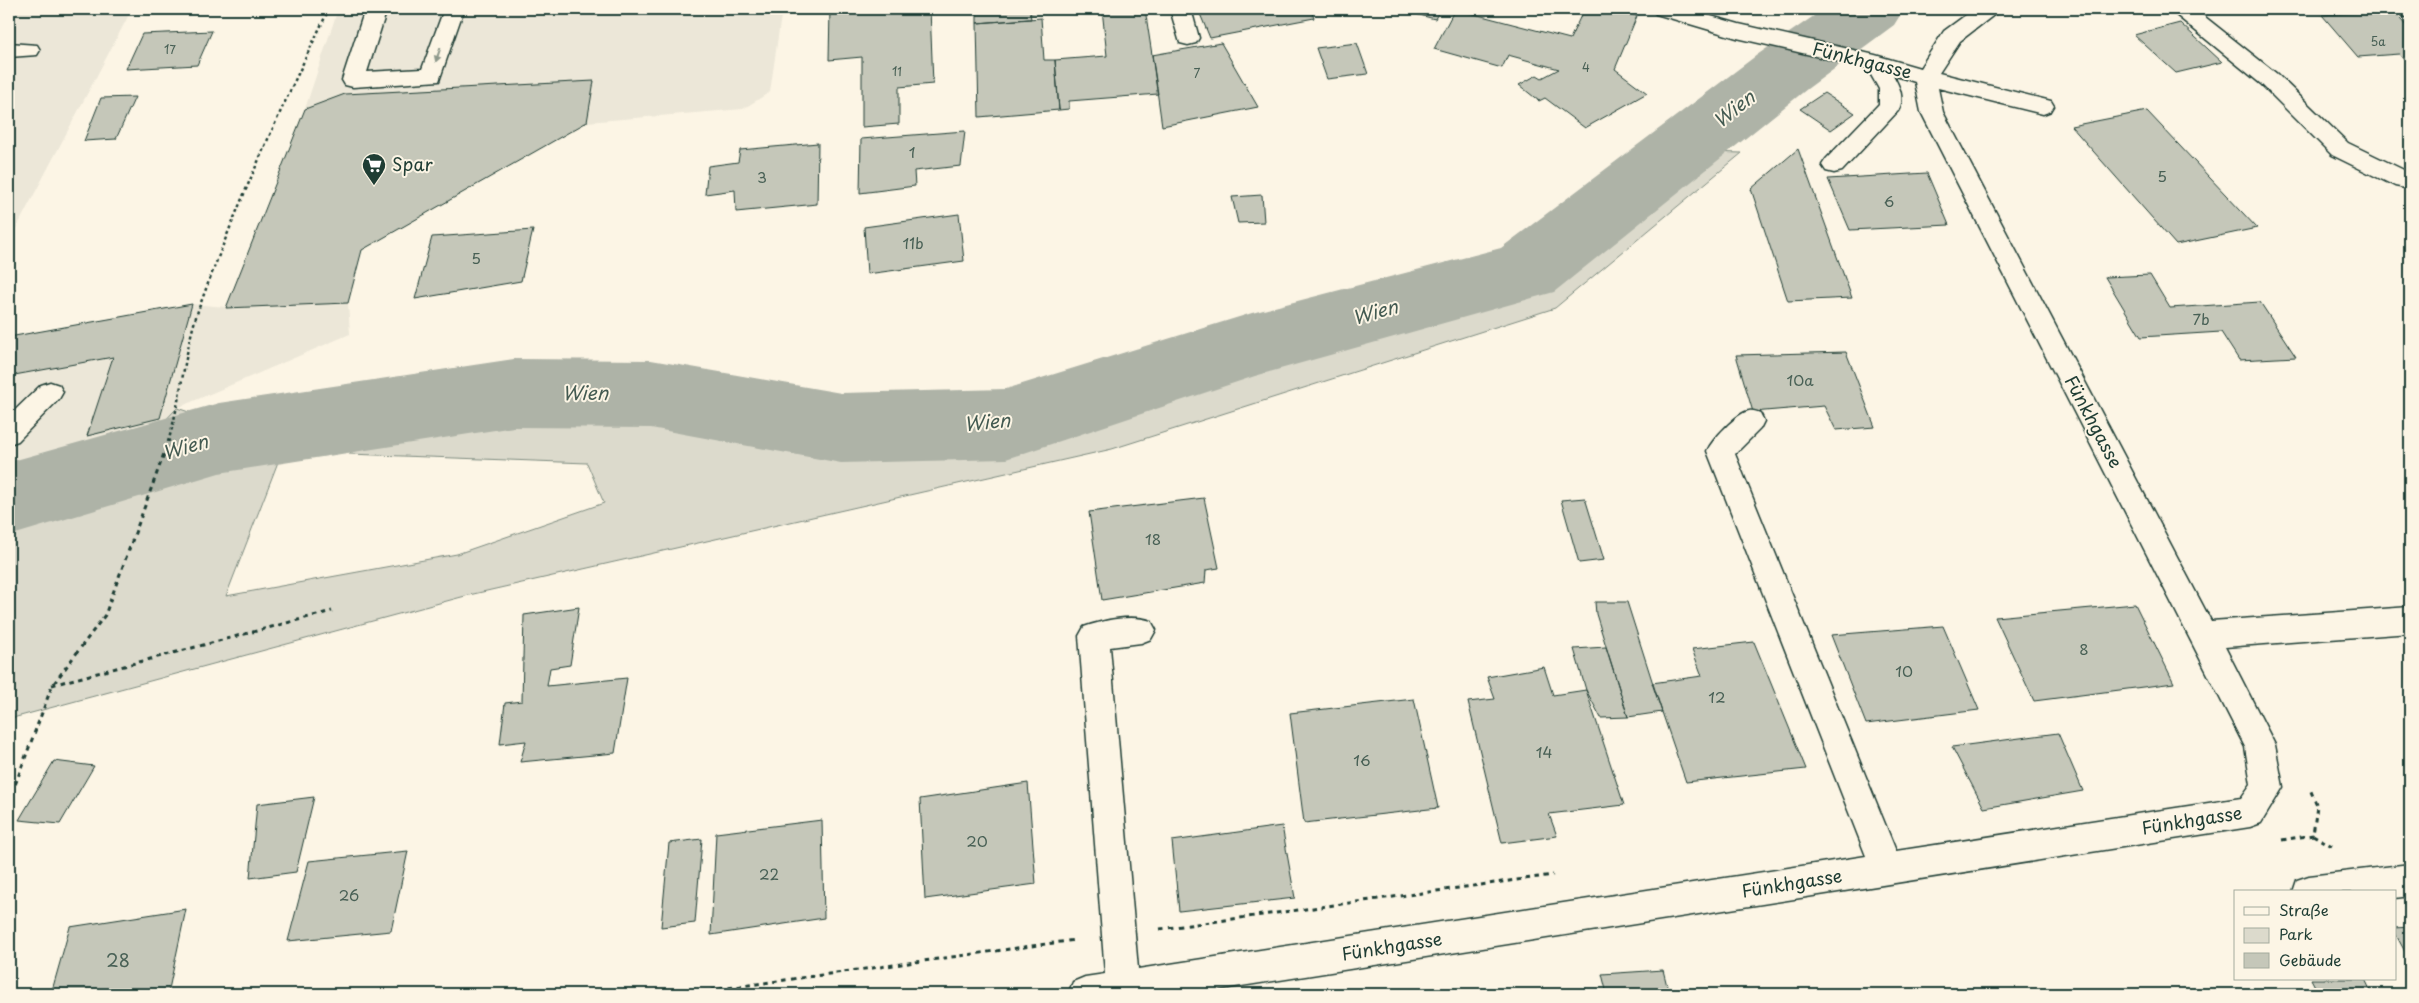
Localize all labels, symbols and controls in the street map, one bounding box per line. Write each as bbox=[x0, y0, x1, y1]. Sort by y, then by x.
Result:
house number: 5a bbox=[2370, 32, 2386, 50]
street label: Fünkhgasse bbox=[1810, 34, 1915, 85]
house number: 17 bbox=[164, 40, 176, 58]
one-way arrow bbox=[434, 48, 442, 63]
house number: 4 bbox=[1582, 58, 1590, 76]
house number: 11 bbox=[892, 62, 902, 80]
house number: 7 bbox=[1194, 64, 1201, 82]
water label: Wien bbox=[1707, 82, 1761, 133]
house number: 1 bbox=[909, 140, 915, 163]
place label: Spar bbox=[392, 150, 433, 177]
supermarket icon: Spar bbox=[361, 152, 387, 186]
house number: 5 bbox=[2157, 164, 2167, 187]
house number: 3 bbox=[757, 165, 767, 188]
house number: 6 bbox=[1884, 189, 1894, 212]
house number: 11b bbox=[902, 231, 924, 254]
house number: 5 bbox=[471, 246, 481, 269]
water label: Wien bbox=[1349, 291, 1402, 331]
house number: 7b bbox=[2192, 307, 2210, 330]
house number: 10a bbox=[1786, 368, 1814, 391]
street label: Fünkhgasse bbox=[2059, 370, 2130, 472]
water label: Wien bbox=[562, 378, 610, 406]
water label: Wien bbox=[963, 405, 1013, 437]
water label: Wien bbox=[159, 426, 212, 466]
house number: 18 bbox=[1145, 527, 1161, 550]
house number: 8 bbox=[2079, 637, 2089, 660]
house number: 10 bbox=[1895, 659, 1913, 682]
house number: 12 bbox=[1708, 685, 1726, 708]
house number: 14 bbox=[1536, 740, 1552, 763]
house number: 16 bbox=[1353, 748, 1371, 771]
street label: Fünkhgasse bbox=[2140, 798, 2244, 841]
house number: 20 bbox=[966, 829, 988, 852]
street label: Fünkhgasse bbox=[1740, 861, 1844, 904]
house number: 22 bbox=[759, 862, 779, 885]
house number: 26 bbox=[339, 883, 359, 906]
legend bbox=[2234, 890, 2396, 980]
text: Straße bbox=[2279, 898, 2329, 921]
text: Park bbox=[2279, 922, 2313, 945]
street label: Fünkhgasse bbox=[1340, 924, 1444, 967]
house number: 28 bbox=[106, 946, 130, 973]
text: Gebäude bbox=[2279, 948, 2341, 971]

